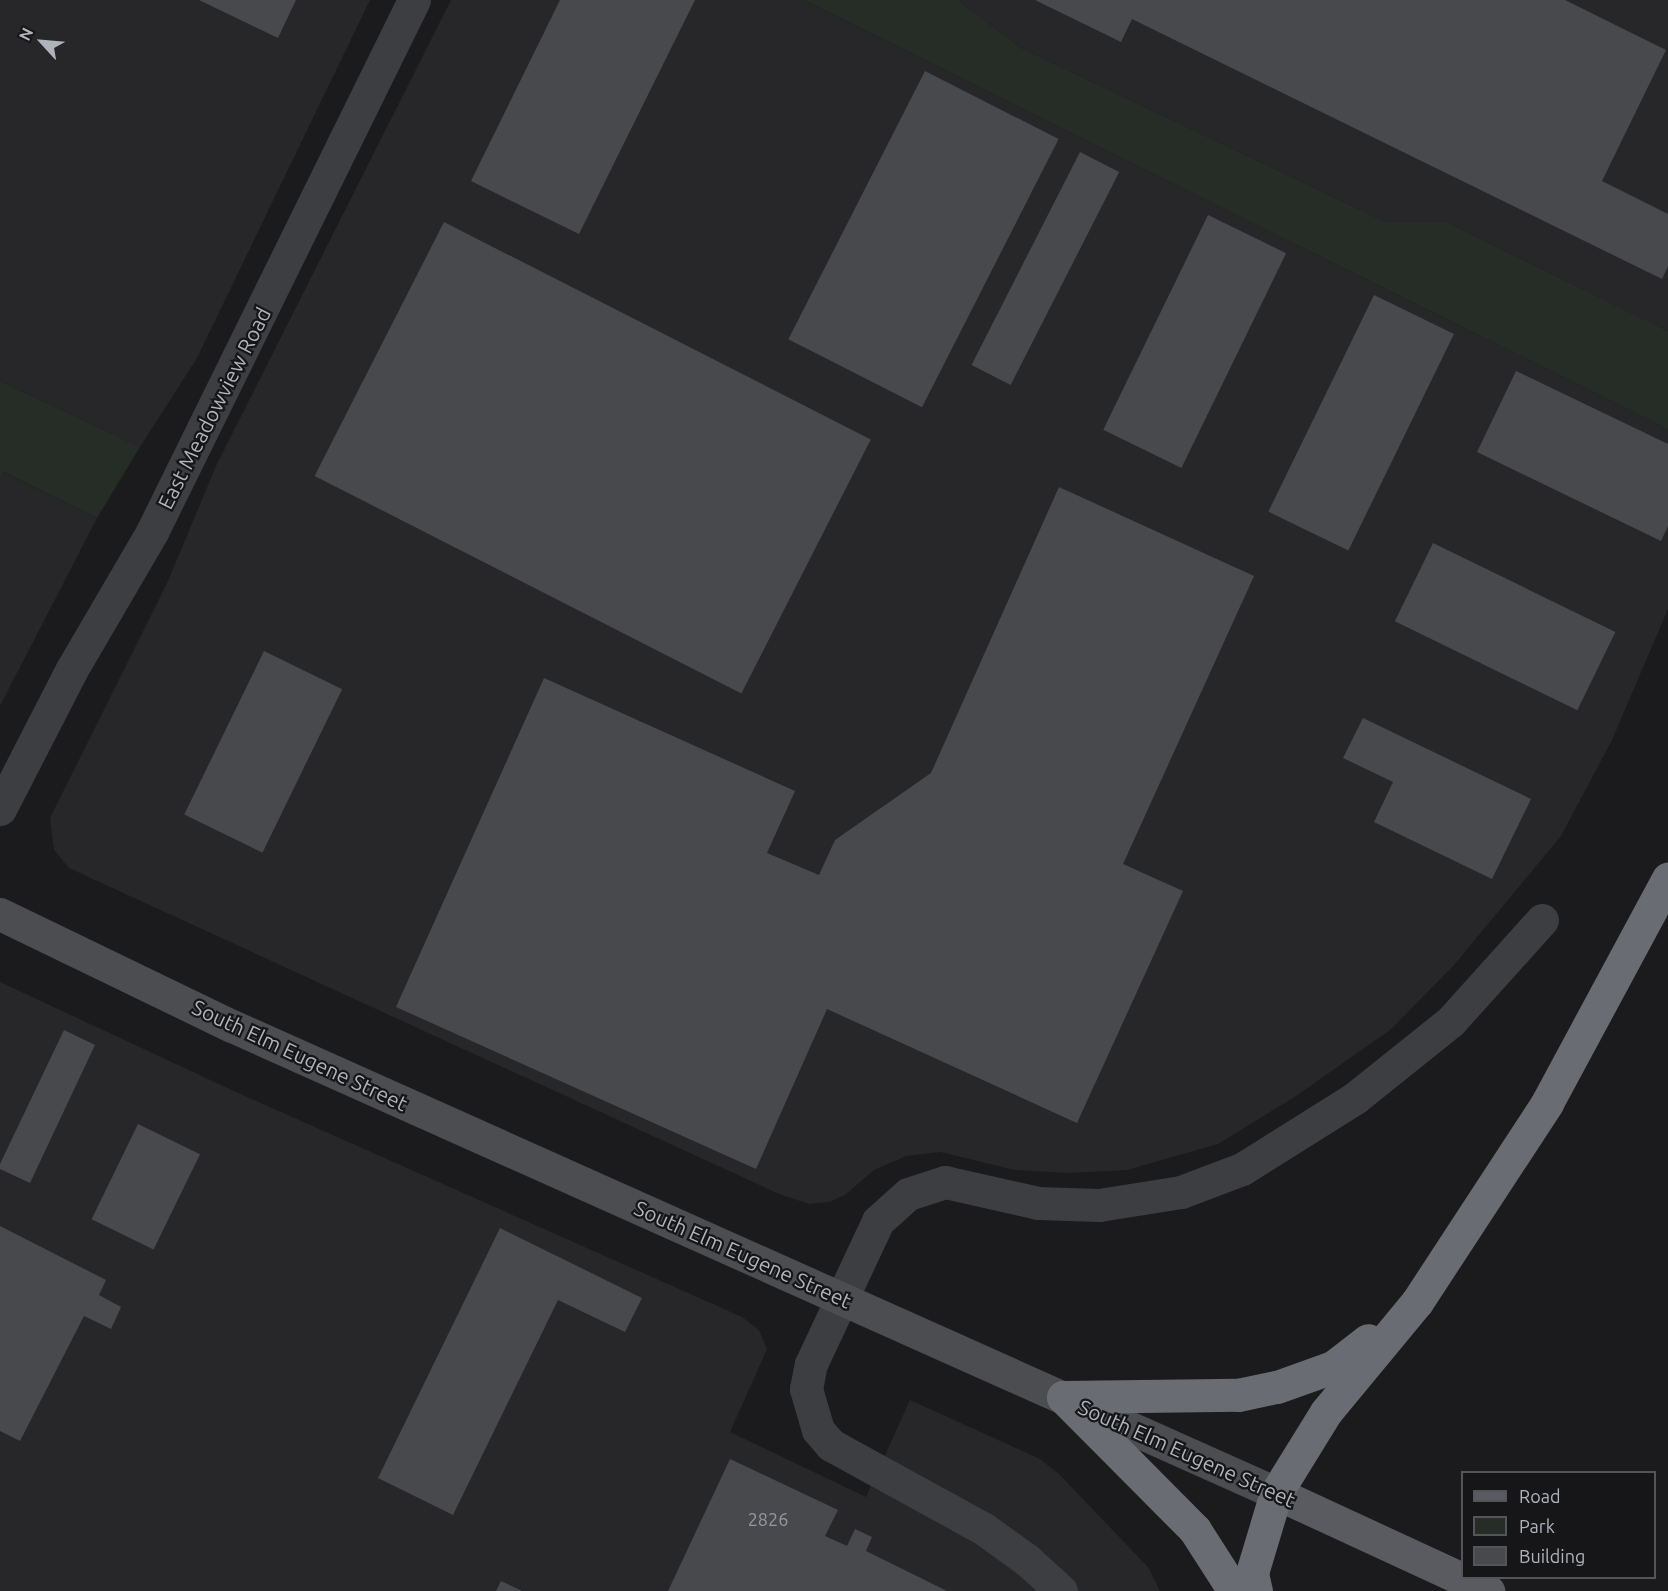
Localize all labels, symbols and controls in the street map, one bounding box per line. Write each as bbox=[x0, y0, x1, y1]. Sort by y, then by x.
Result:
north arrow bbox=[12, 12, 72, 72]
text: N bbox=[15, 25, 37, 43]
street label: East Meadowview Road bbox=[152, 303, 276, 513]
street label: South Elm Eugene Street bbox=[188, 994, 412, 1116]
street label: South Elm Eugene Street bbox=[631, 1195, 855, 1313]
street label: South Elm Eugene Street bbox=[1075, 1394, 1299, 1512]
legend bbox=[1461, 1471, 1656, 1579]
text: Road bbox=[1519, 1486, 1561, 1506]
house number: 2826 bbox=[748, 1508, 788, 1530]
text: Park bbox=[1519, 1516, 1555, 1536]
text: Building bbox=[1519, 1546, 1585, 1566]

